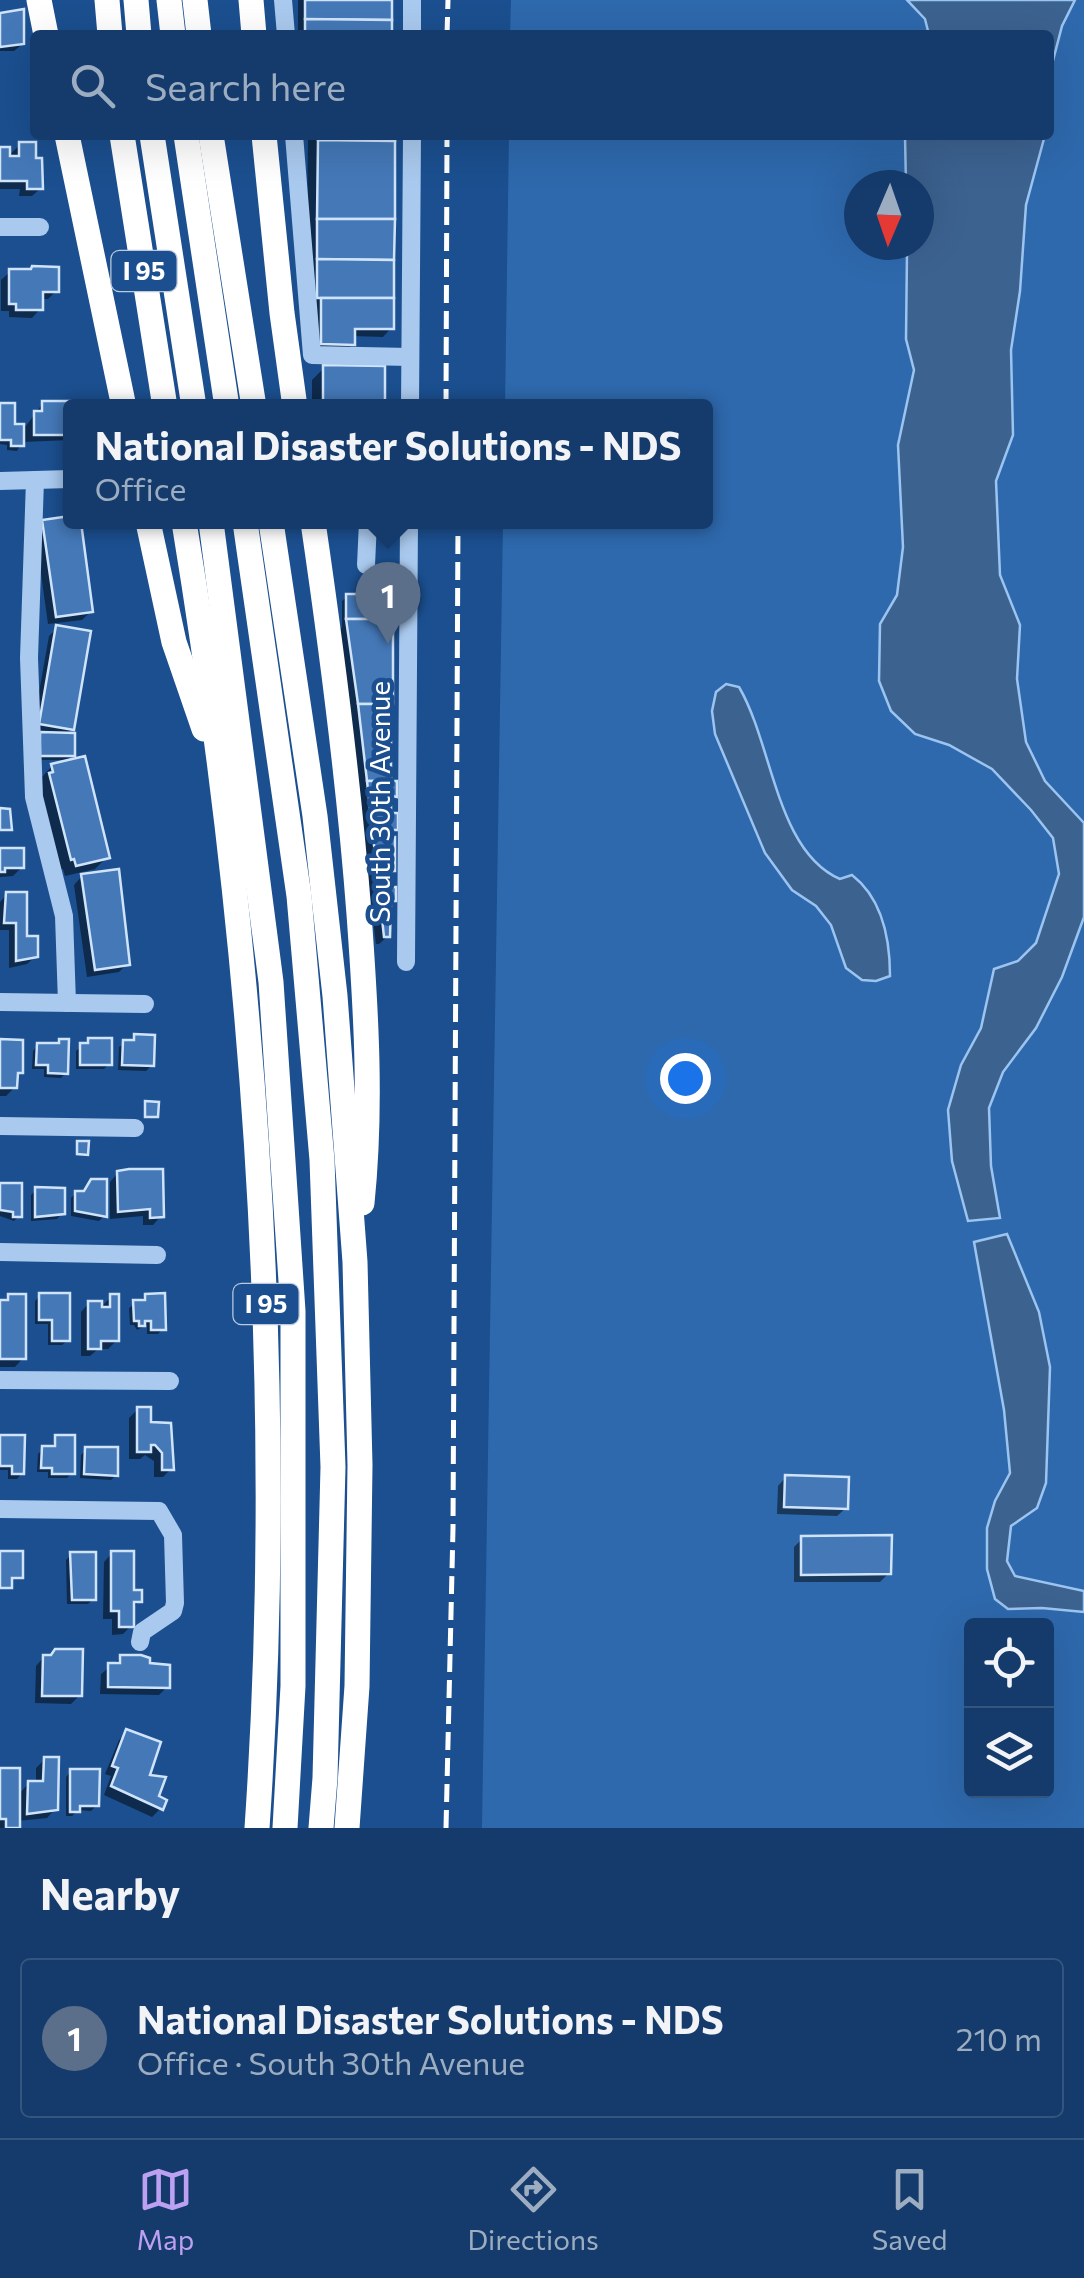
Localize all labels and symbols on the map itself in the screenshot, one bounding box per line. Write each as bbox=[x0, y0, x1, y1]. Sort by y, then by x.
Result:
north arrow bbox=[844, 170, 934, 260]
road number: I 95 bbox=[112, 251, 176, 291]
pin: 1 bbox=[356, 562, 420, 644]
street label: South 30th Avenue bbox=[362, 681, 396, 923]
your location bbox=[660, 1053, 711, 1104]
road number: I 95 bbox=[234, 1284, 298, 1324]

